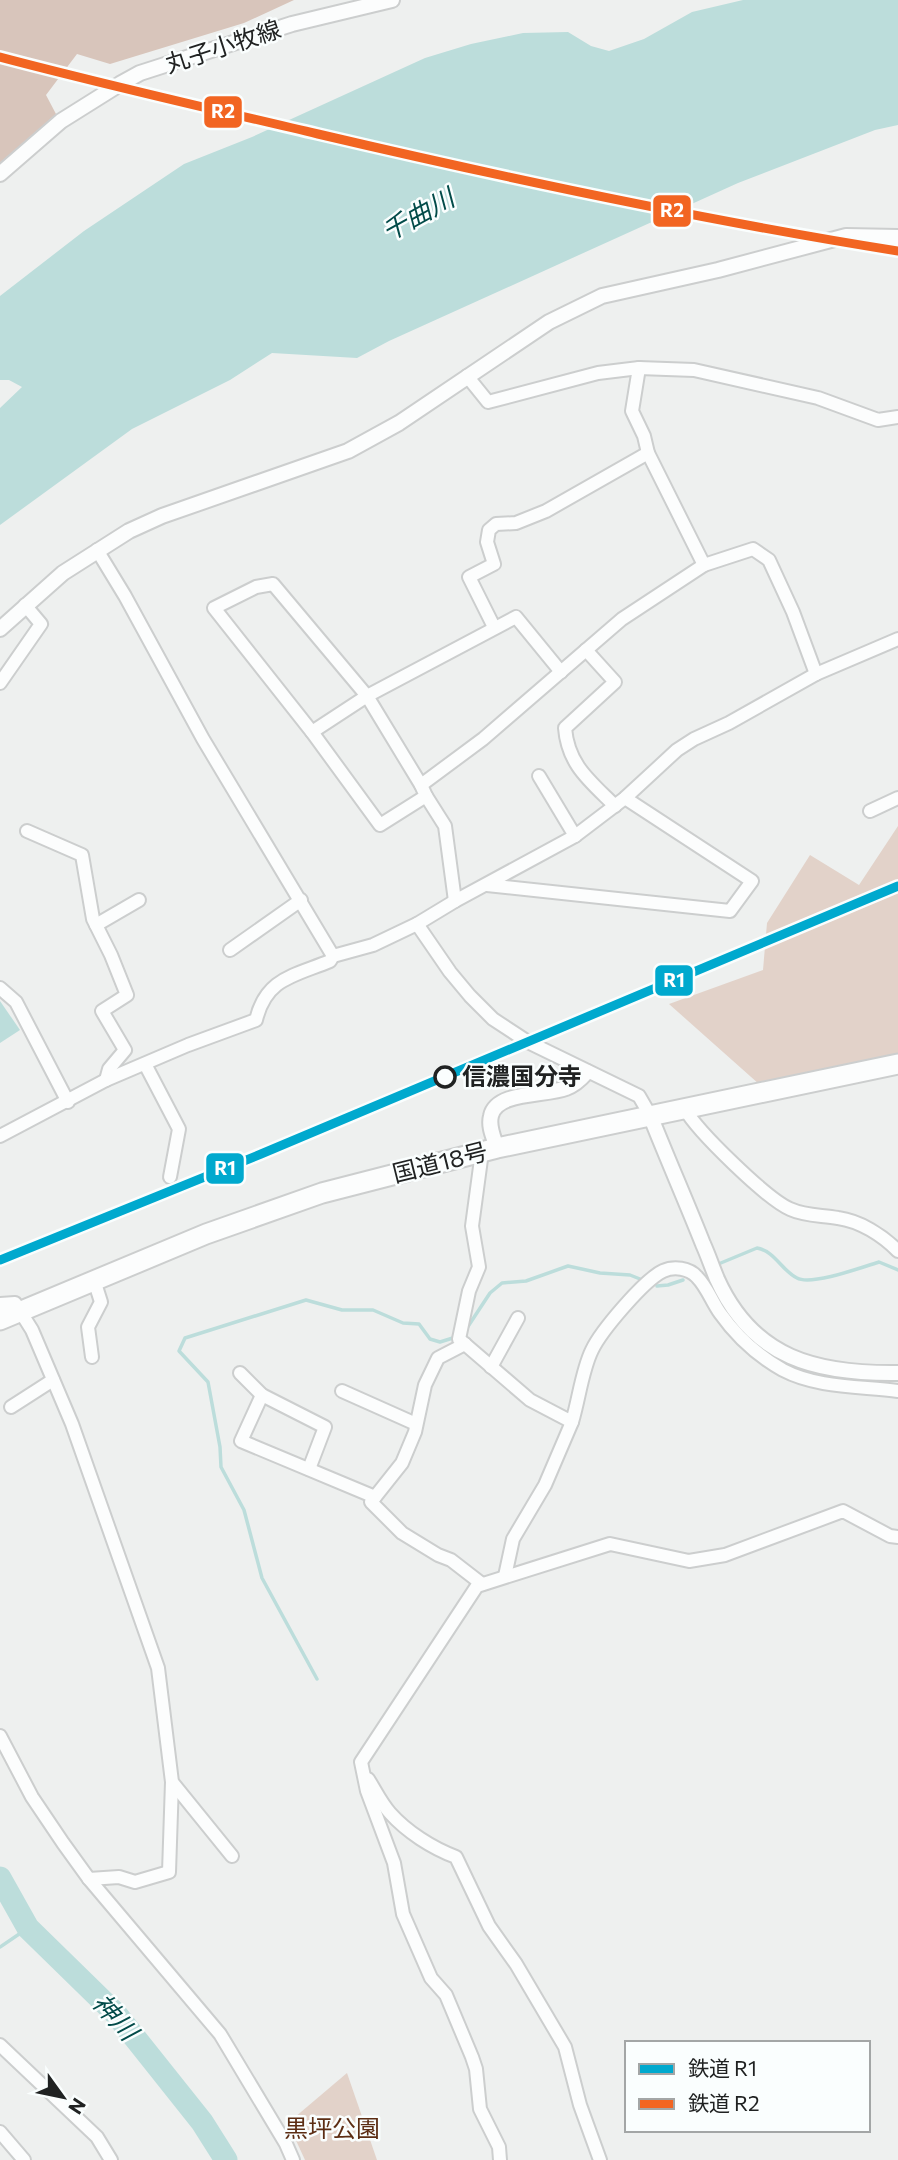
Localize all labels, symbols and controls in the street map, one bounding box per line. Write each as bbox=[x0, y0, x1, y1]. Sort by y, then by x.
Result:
street label: 丸子小牧線 bbox=[161, 13, 284, 78]
line badge: R2 bbox=[203, 95, 243, 129]
text: R2 bbox=[211, 99, 235, 122]
water label: 千曲川 bbox=[376, 180, 462, 246]
line badge: R2 bbox=[652, 194, 692, 228]
text: R2 bbox=[660, 198, 684, 221]
line badge: R1 bbox=[654, 964, 694, 997]
text: R1 bbox=[663, 968, 685, 991]
place label: 信濃国分寺 bbox=[462, 1061, 582, 1090]
marker: 信濃国分寺 bbox=[434, 1066, 456, 1088]
street label: 国道18号 bbox=[389, 1136, 490, 1187]
line badge: R1 bbox=[205, 1152, 245, 1185]
text: R1 bbox=[214, 1156, 236, 1179]
water label: 神川 bbox=[87, 1986, 147, 2048]
legend bbox=[625, 2041, 870, 2132]
text: 鉄道 R1 bbox=[688, 2055, 757, 2080]
north arrow bbox=[28, 2062, 98, 2132]
text: 鉄道 R2 bbox=[688, 2090, 760, 2115]
text: N bbox=[64, 2094, 91, 2119]
park label: 黒坪公園 bbox=[284, 2113, 380, 2142]

